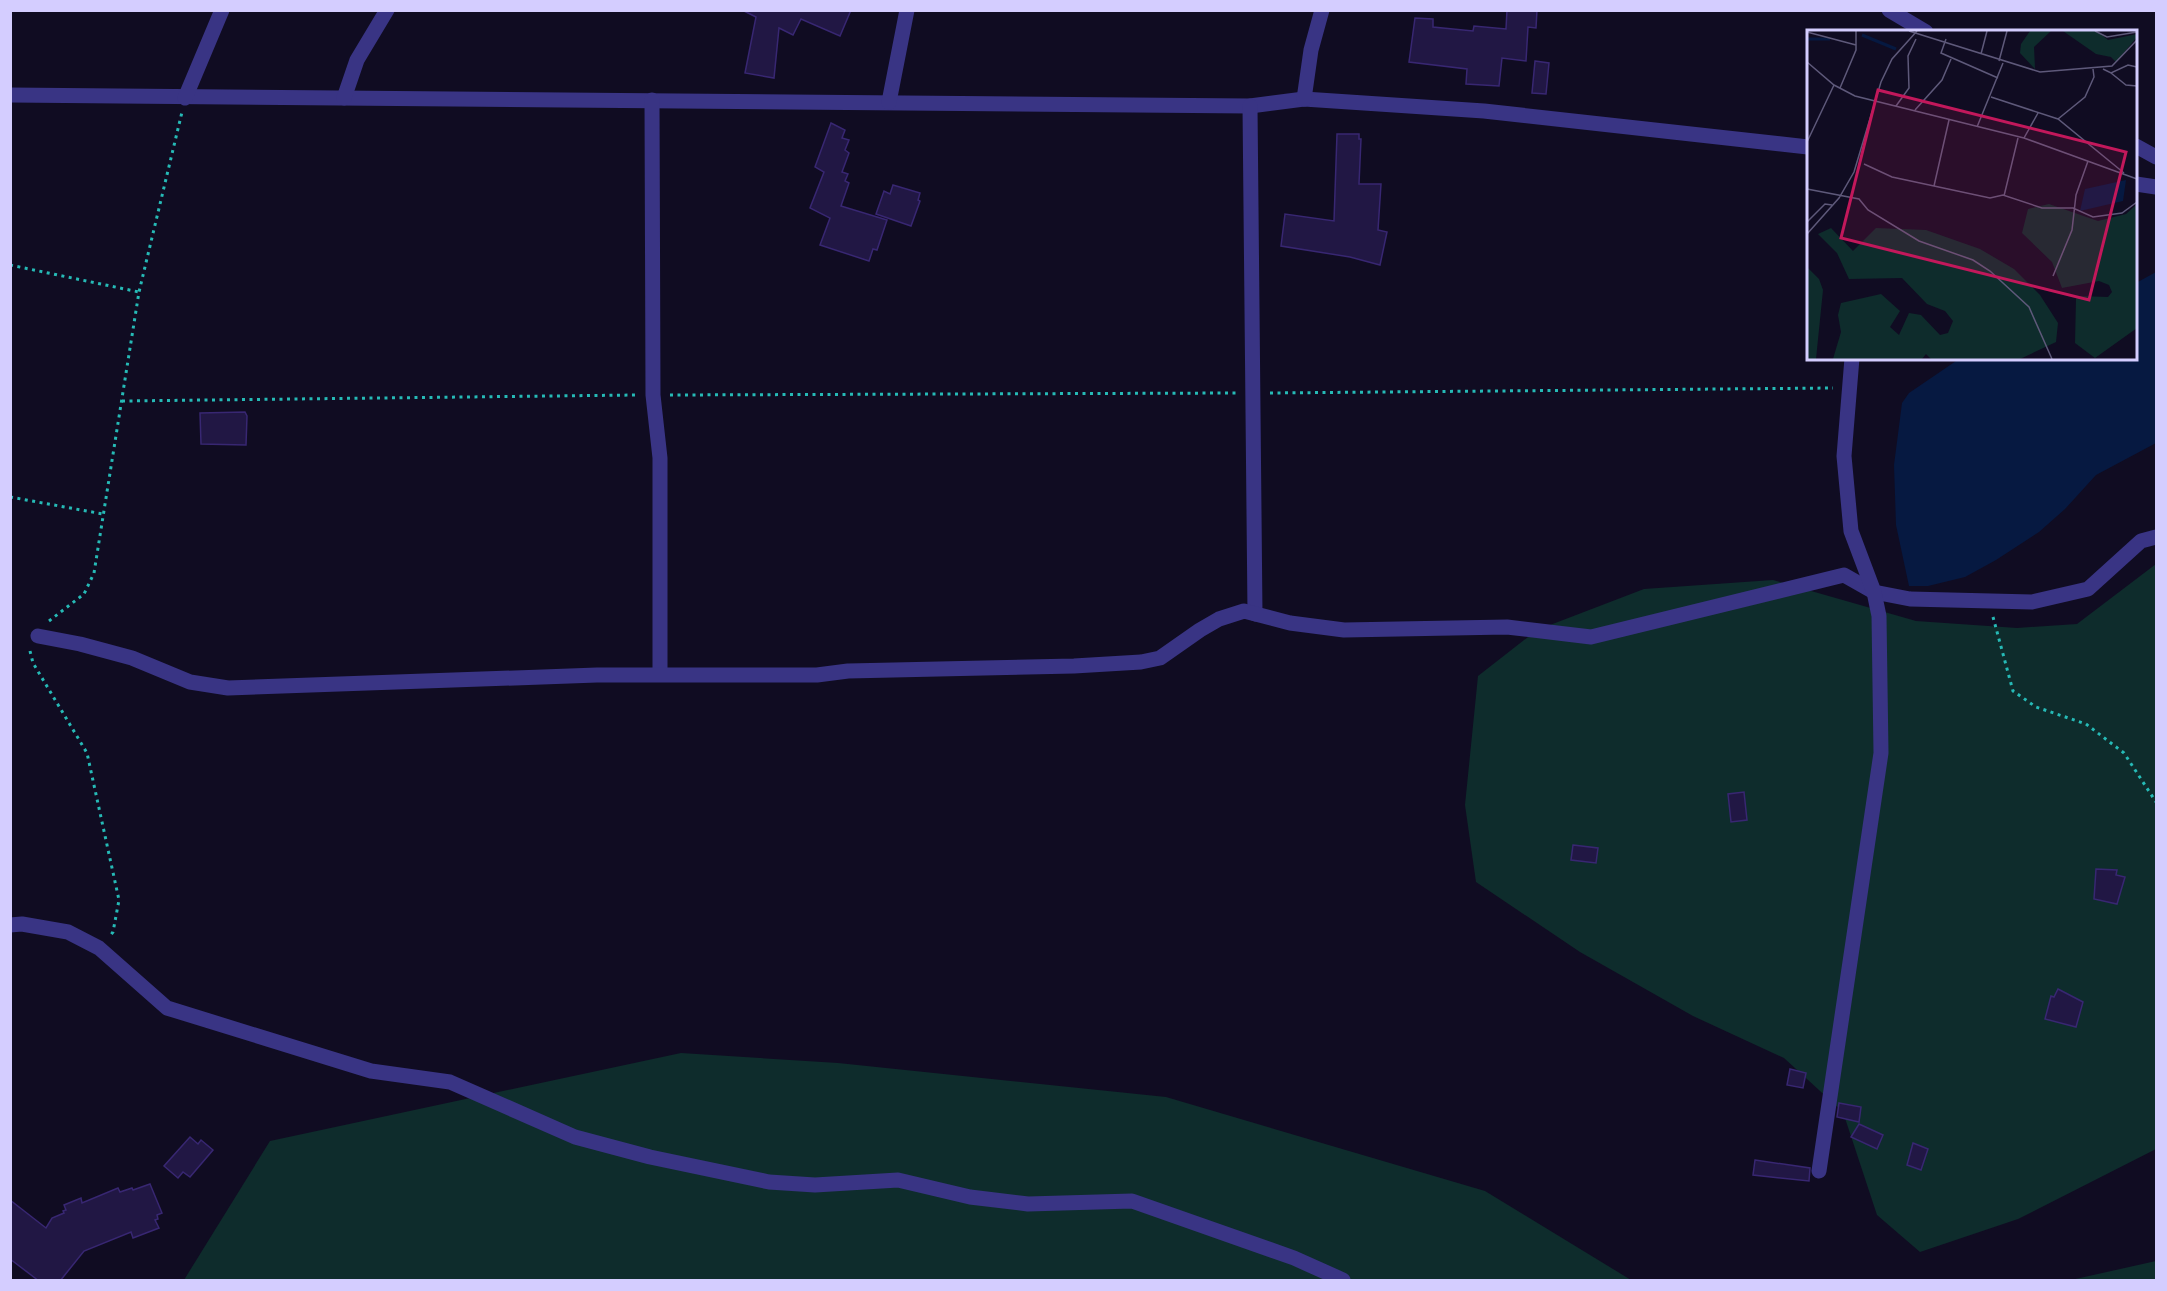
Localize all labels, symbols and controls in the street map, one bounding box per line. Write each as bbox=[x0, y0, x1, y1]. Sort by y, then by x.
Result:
inset map bbox=[1807, 30, 2137, 360]

